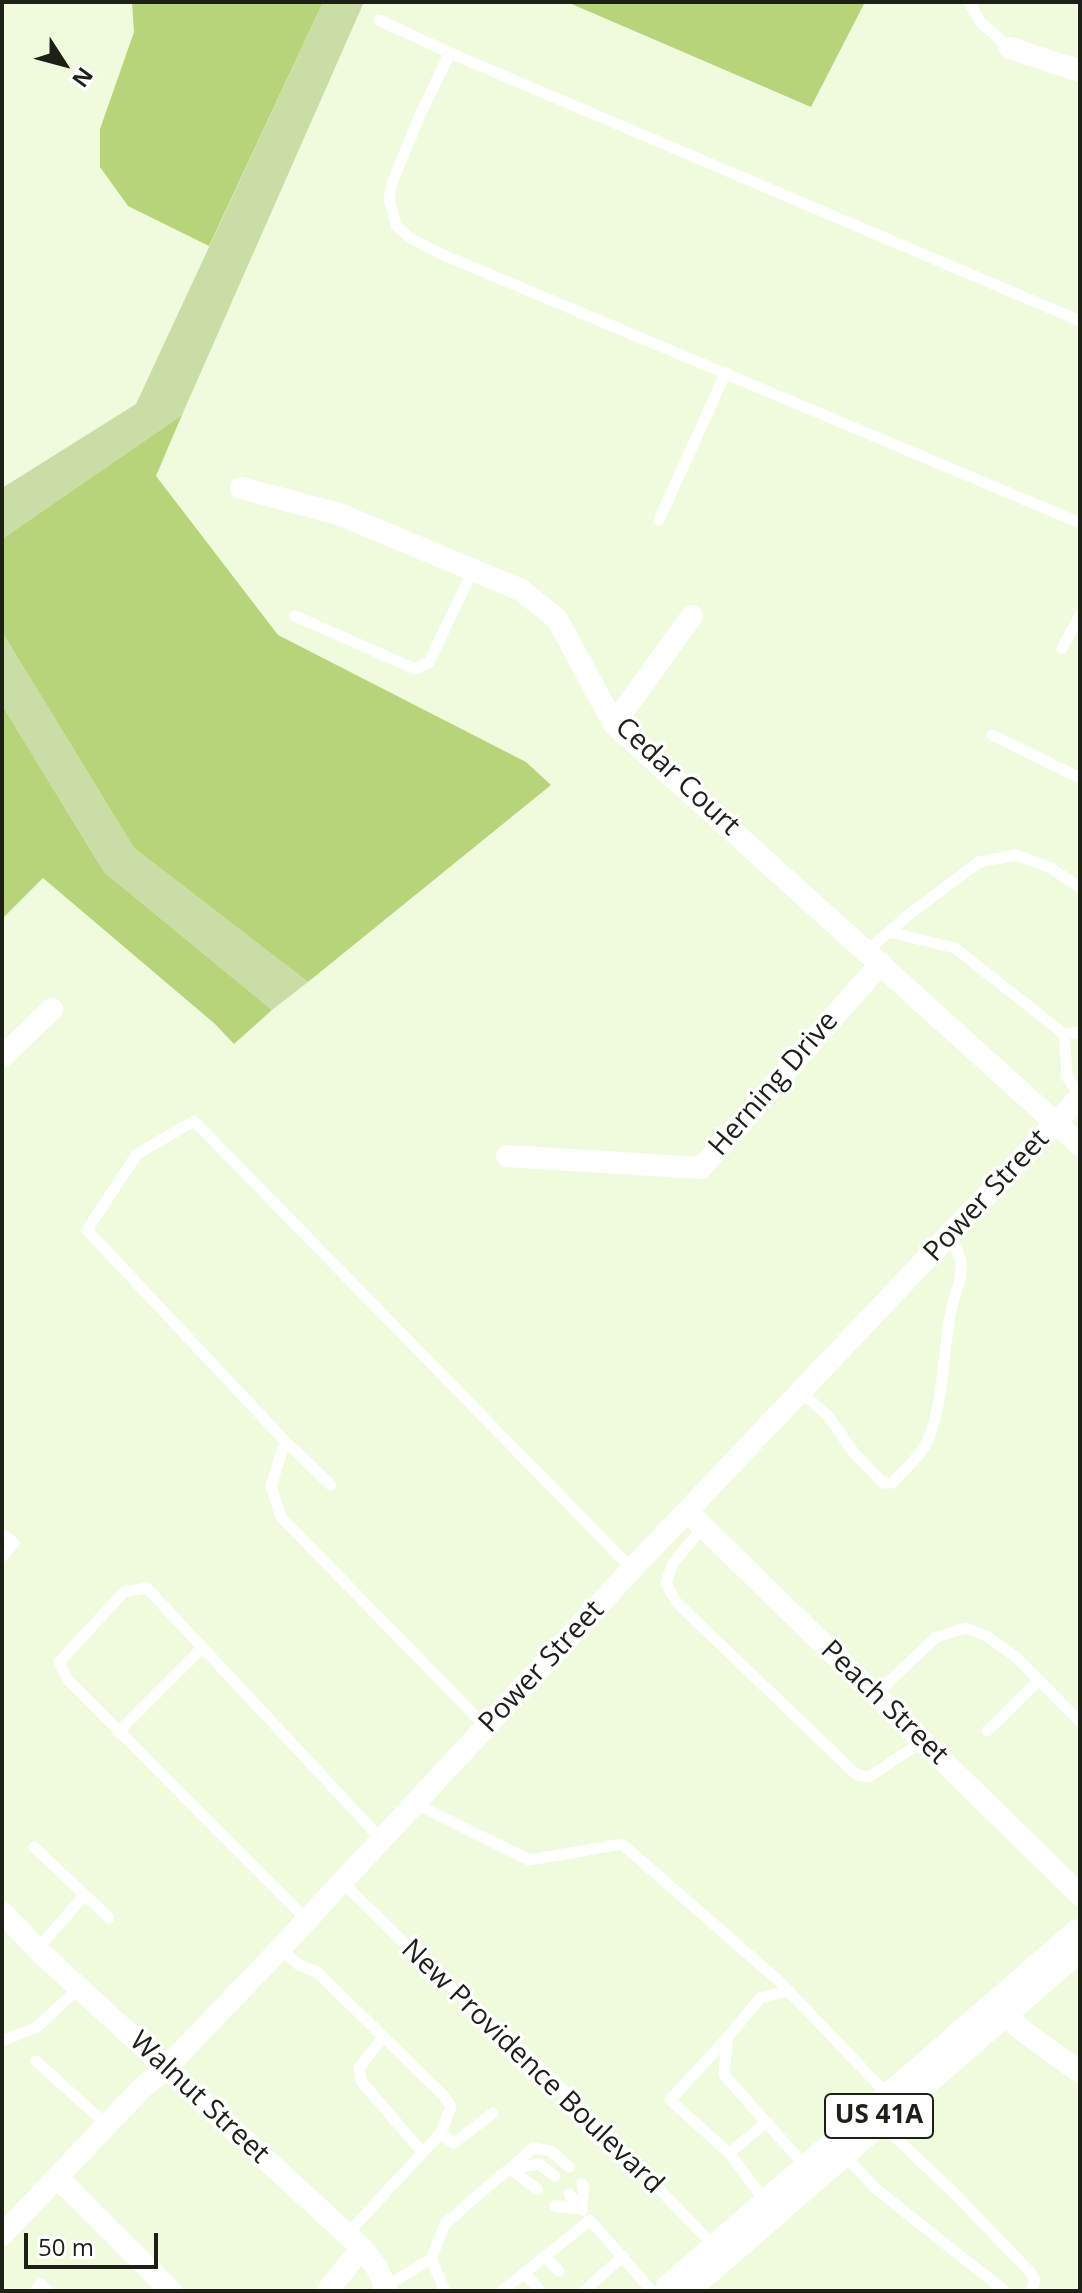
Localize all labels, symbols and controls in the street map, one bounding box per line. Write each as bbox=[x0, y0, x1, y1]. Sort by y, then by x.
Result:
north arrow bbox=[24, 24, 104, 104]
text: N bbox=[66, 62, 101, 94]
street label: Cedar Court bbox=[608, 711, 746, 843]
street label: Herning Drive bbox=[702, 1005, 846, 1163]
street label: Power Street bbox=[917, 1123, 1057, 1269]
street label: Power Street bbox=[472, 1594, 612, 1740]
street label: Peach Street bbox=[813, 1634, 955, 1772]
street label: New Providence Boulevard bbox=[394, 1933, 670, 2201]
street label: Walnut Street bbox=[122, 2025, 276, 2171]
road number: US 41A bbox=[825, 2094, 933, 2138]
scale bar bbox=[28, 2217, 162, 2267]
text: 50 m bbox=[38, 2230, 94, 2263]

